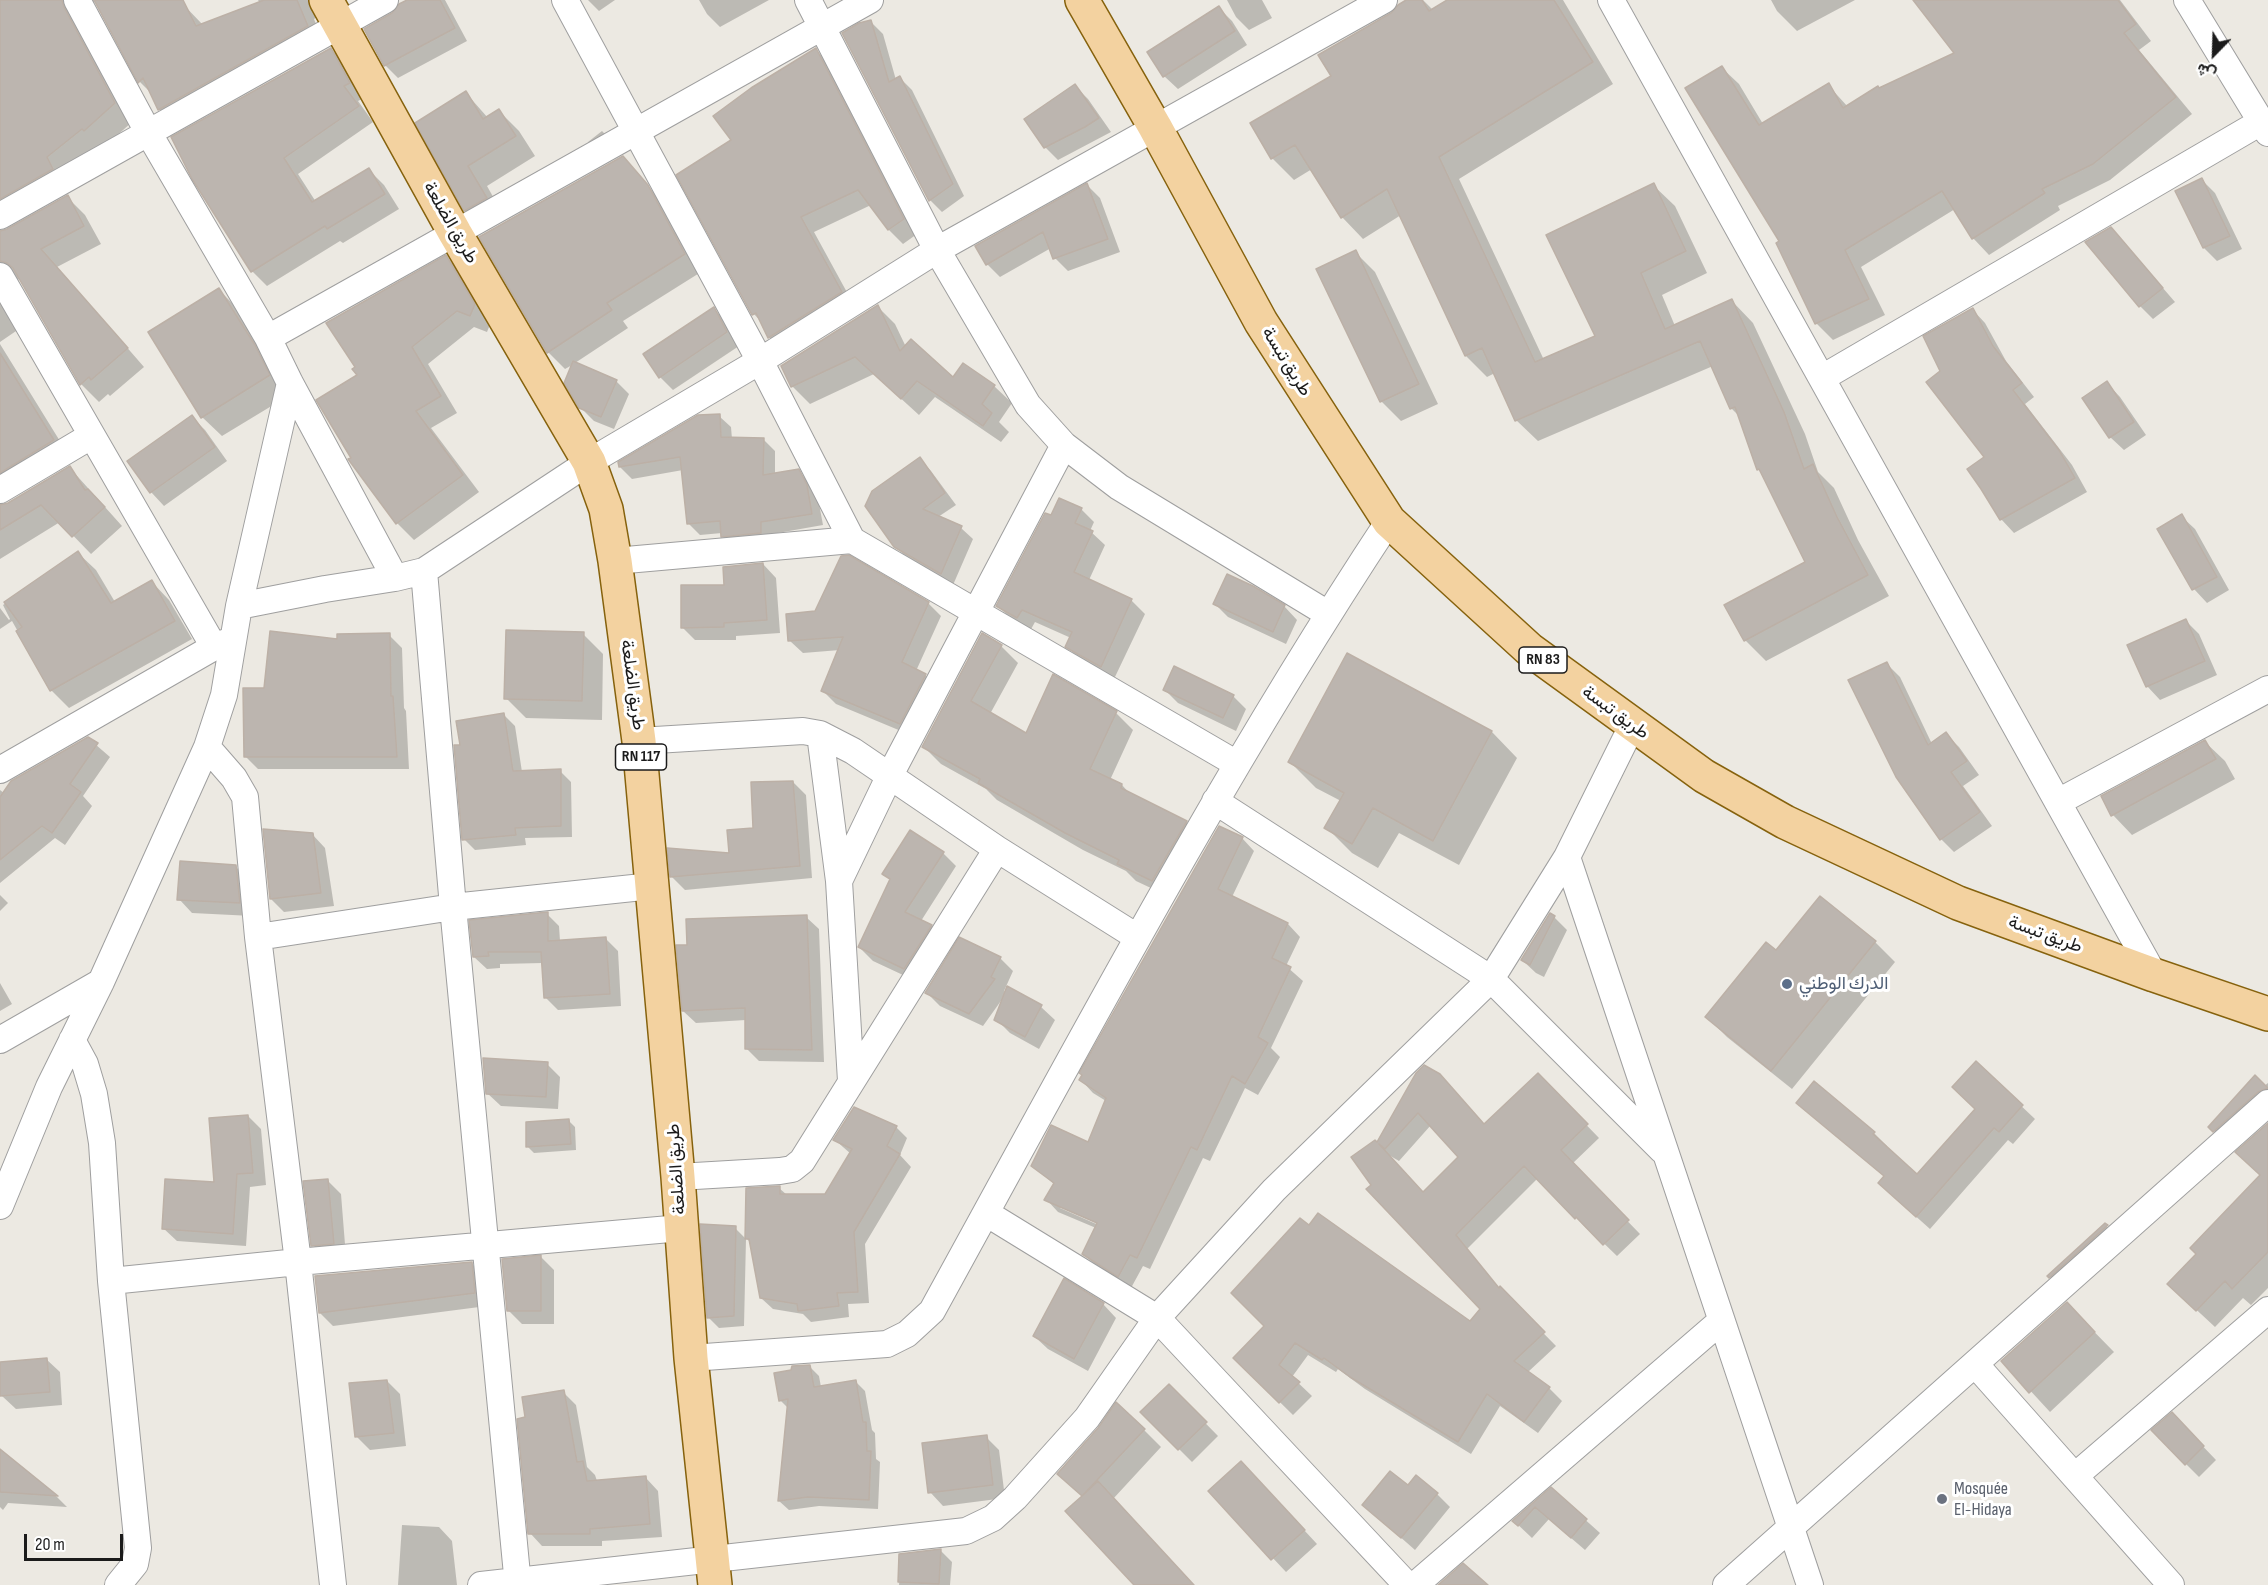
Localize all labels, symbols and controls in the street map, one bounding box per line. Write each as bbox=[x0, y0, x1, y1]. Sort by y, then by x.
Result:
north arrow bbox=[2184, 24, 2244, 84]
text: ش bbox=[2194, 59, 2219, 84]
street label: طريق الضلعة bbox=[418, 178, 482, 268]
street label: طريق تبسة bbox=[1256, 323, 1316, 401]
street label: طريق الضلعة bbox=[615, 638, 649, 732]
road number: RN 83 bbox=[1519, 647, 1567, 673]
street label: طريق تبسة bbox=[1577, 682, 1653, 744]
road number: RN 117 bbox=[616, 744, 666, 770]
street label: طريق تبسة bbox=[2005, 912, 2085, 958]
place label: الدرك الوطني bbox=[1799, 973, 1888, 995]
marker: الدرك الوطني bbox=[1780, 977, 1794, 991]
street label: طريق الضلعة bbox=[663, 1123, 691, 1215]
place label: Mosquée El-Hidaya bbox=[1954, 1478, 2012, 1520]
marker: Mosquée El-Hidaya bbox=[1935, 1492, 1949, 1506]
scale bar bbox=[27, 1522, 126, 1560]
text: 20 m bbox=[35, 1534, 65, 1555]

